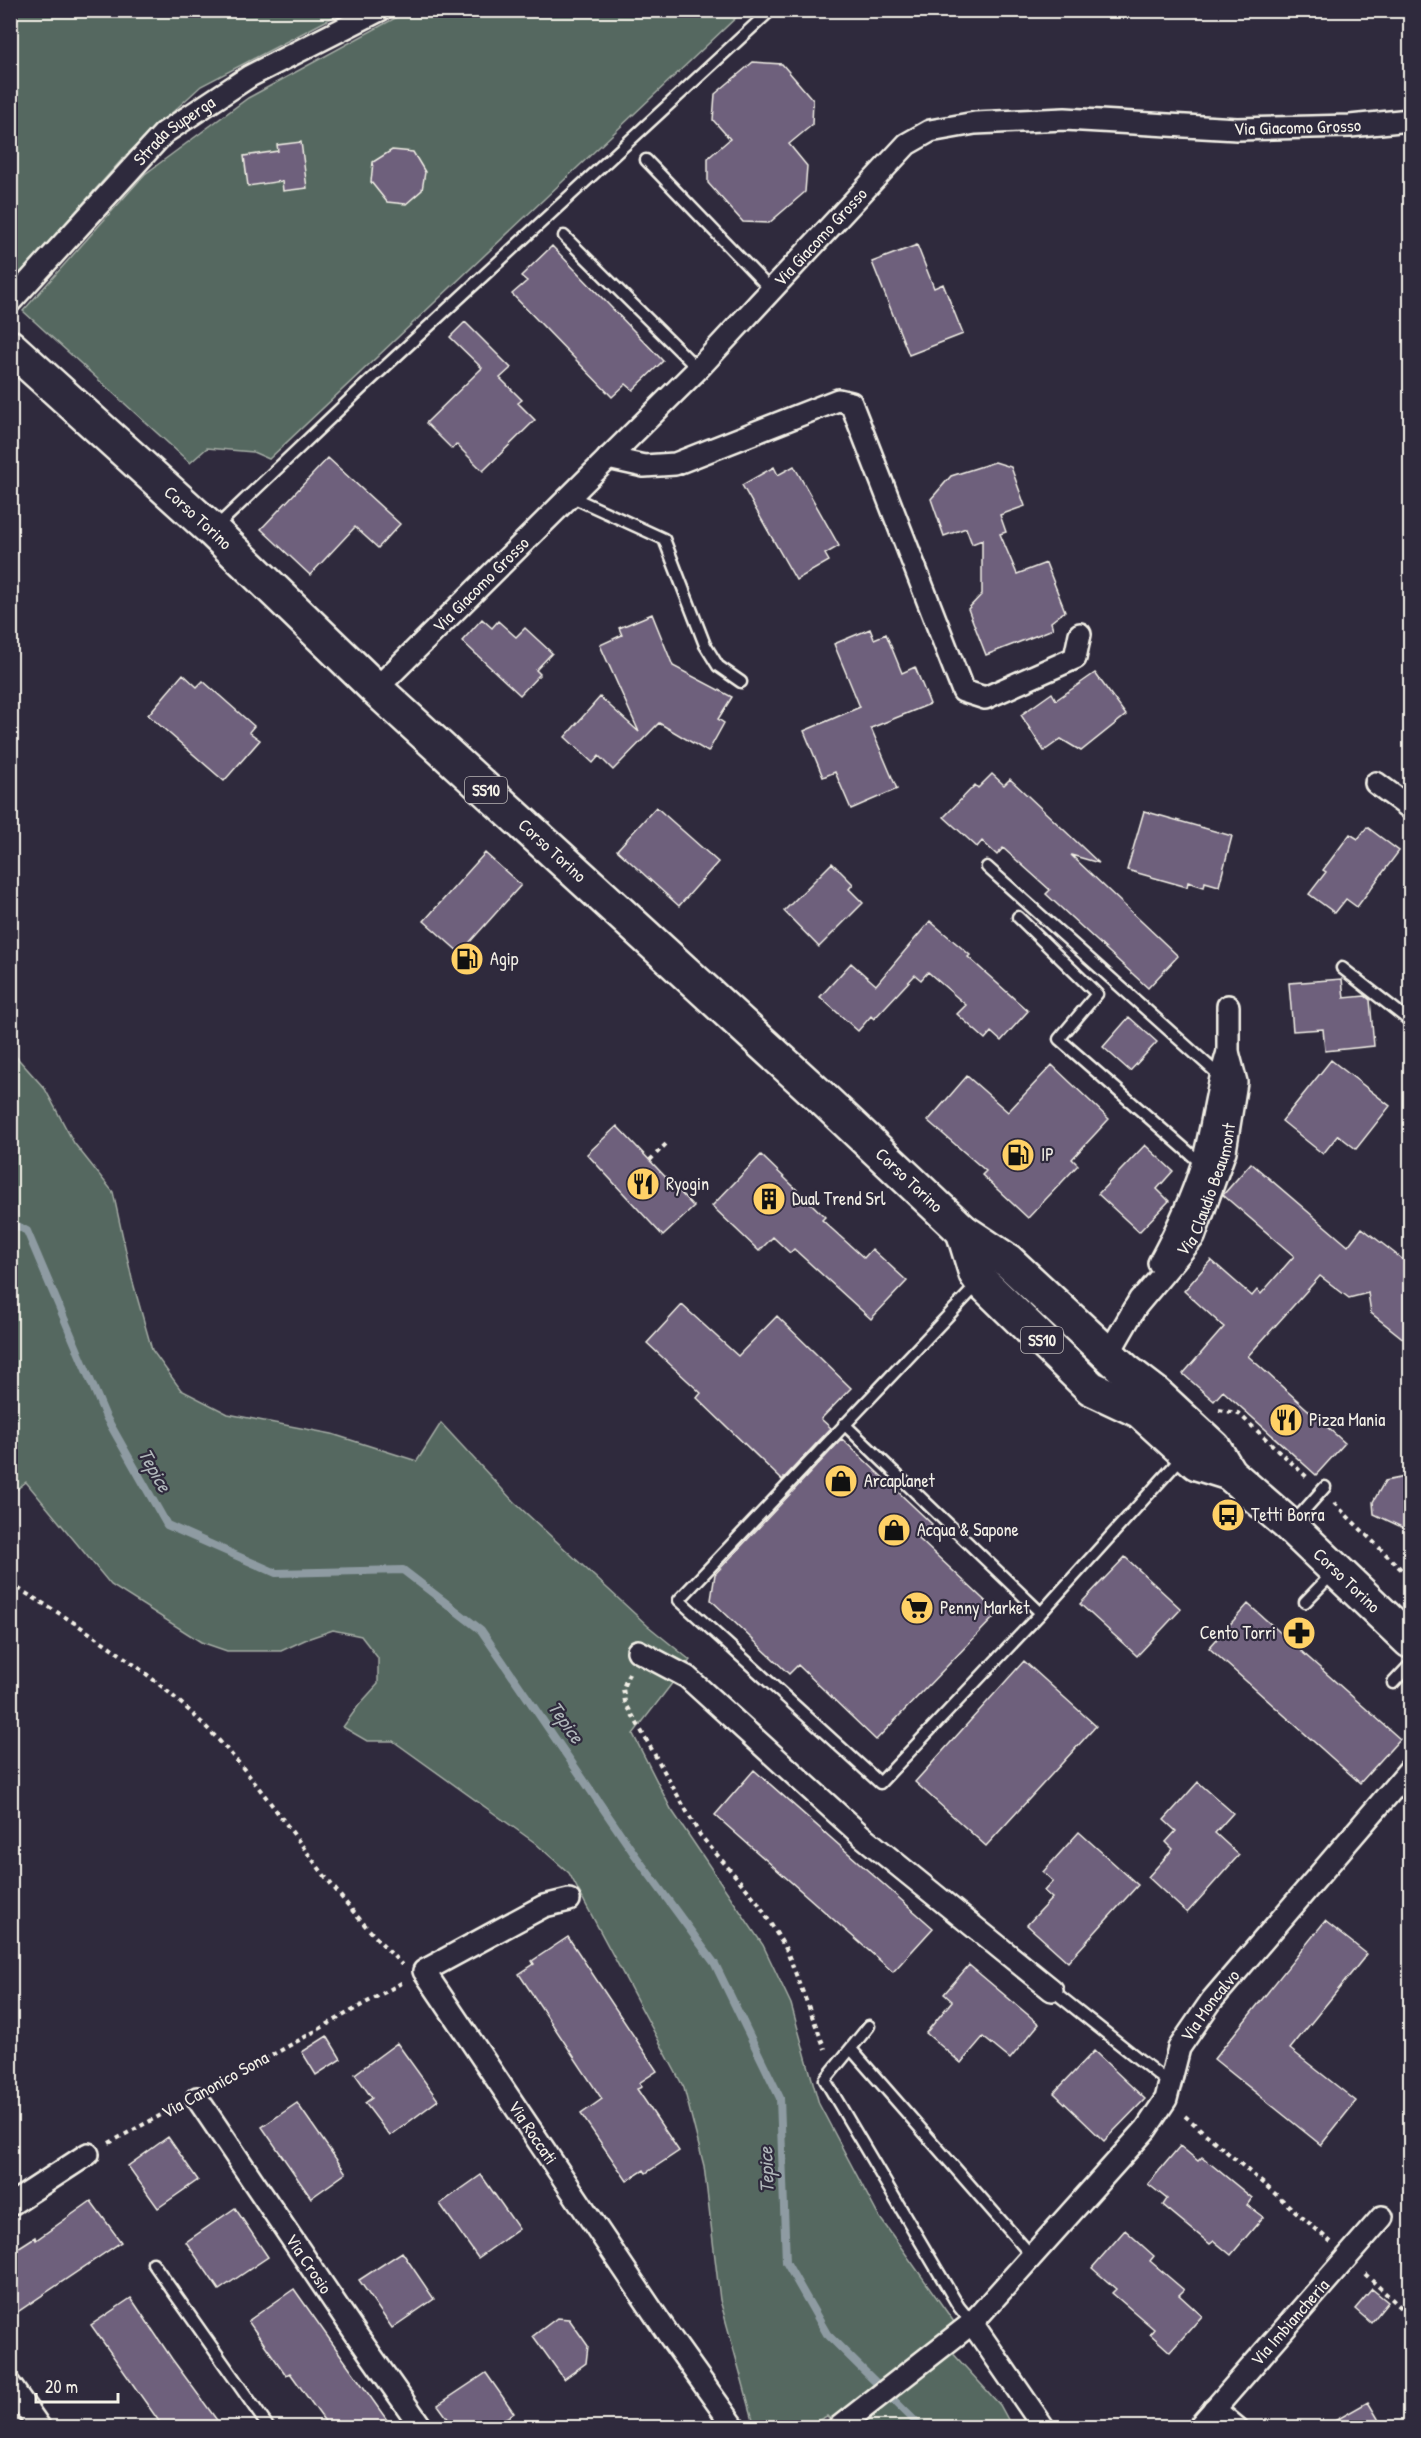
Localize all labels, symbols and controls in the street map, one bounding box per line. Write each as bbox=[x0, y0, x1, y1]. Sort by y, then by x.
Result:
street label: Strada Superga bbox=[127, 90, 220, 171]
street label: Via Giacomo Grosso bbox=[1234, 112, 1362, 141]
street label: Via Giacomo Grosso bbox=[768, 182, 873, 292]
street label: Corso Torino bbox=[159, 480, 238, 555]
street label: Via Giacomo Grosso bbox=[427, 531, 534, 638]
road number: SS10 bbox=[465, 777, 507, 803]
street label: Corso Torino bbox=[513, 812, 592, 888]
fuel station icon: Agip bbox=[449, 941, 485, 977]
place label: Agip bbox=[490, 946, 519, 971]
street label: Via Claudio Beaumont bbox=[1170, 1120, 1241, 1261]
fuel station icon: IP bbox=[1000, 1137, 1036, 1173]
street label: Corso Torino bbox=[870, 1142, 949, 1218]
place label: IP bbox=[1041, 1142, 1054, 1167]
restaurant icon: Ryogin bbox=[625, 1166, 661, 1202]
place label: Ryogin bbox=[666, 1171, 709, 1196]
building icon: Dual Trend Srl bbox=[751, 1181, 787, 1217]
place label: Dual Trend Srl bbox=[792, 1186, 886, 1211]
road number: SS10 bbox=[1021, 1327, 1063, 1353]
restaurant icon: Pizza Mania bbox=[1268, 1402, 1304, 1438]
place label: Pizza Mania bbox=[1309, 1407, 1385, 1432]
water label: Tepice bbox=[132, 1443, 179, 1498]
shop icon: Arcaplanet bbox=[823, 1463, 859, 1499]
place label: Arcaplanet bbox=[864, 1468, 936, 1493]
bus stop icon: Tetti Borra bbox=[1210, 1497, 1246, 1533]
place label: Tetti Borra bbox=[1251, 1502, 1324, 1527]
shop icon: Acqua & Sapone bbox=[876, 1512, 912, 1548]
place label: Acqua & Sapone bbox=[917, 1517, 1019, 1542]
street label: Corso Torino bbox=[1308, 1542, 1386, 1618]
supermarket icon: Penny Market bbox=[899, 1590, 935, 1626]
place label: Penny Market bbox=[940, 1595, 1030, 1620]
pharmacy icon: Cento Torri bbox=[1281, 1615, 1317, 1651]
place label: Cento Torri bbox=[1200, 1620, 1276, 1645]
water label: Tepice bbox=[541, 1695, 591, 1750]
street label: Via Moncalvo bbox=[1174, 1964, 1245, 2047]
street label: Via Canonico Sona bbox=[157, 2045, 273, 2124]
street label: Via Roccati bbox=[503, 2096, 564, 2169]
water label: Tepice bbox=[751, 2145, 781, 2194]
street label: Via Crosio bbox=[280, 2229, 338, 2299]
street label: Via Imbiancheria bbox=[1245, 2273, 1335, 2371]
scale bar bbox=[36, 2366, 118, 2404]
text: 20 m bbox=[45, 2374, 78, 2399]

